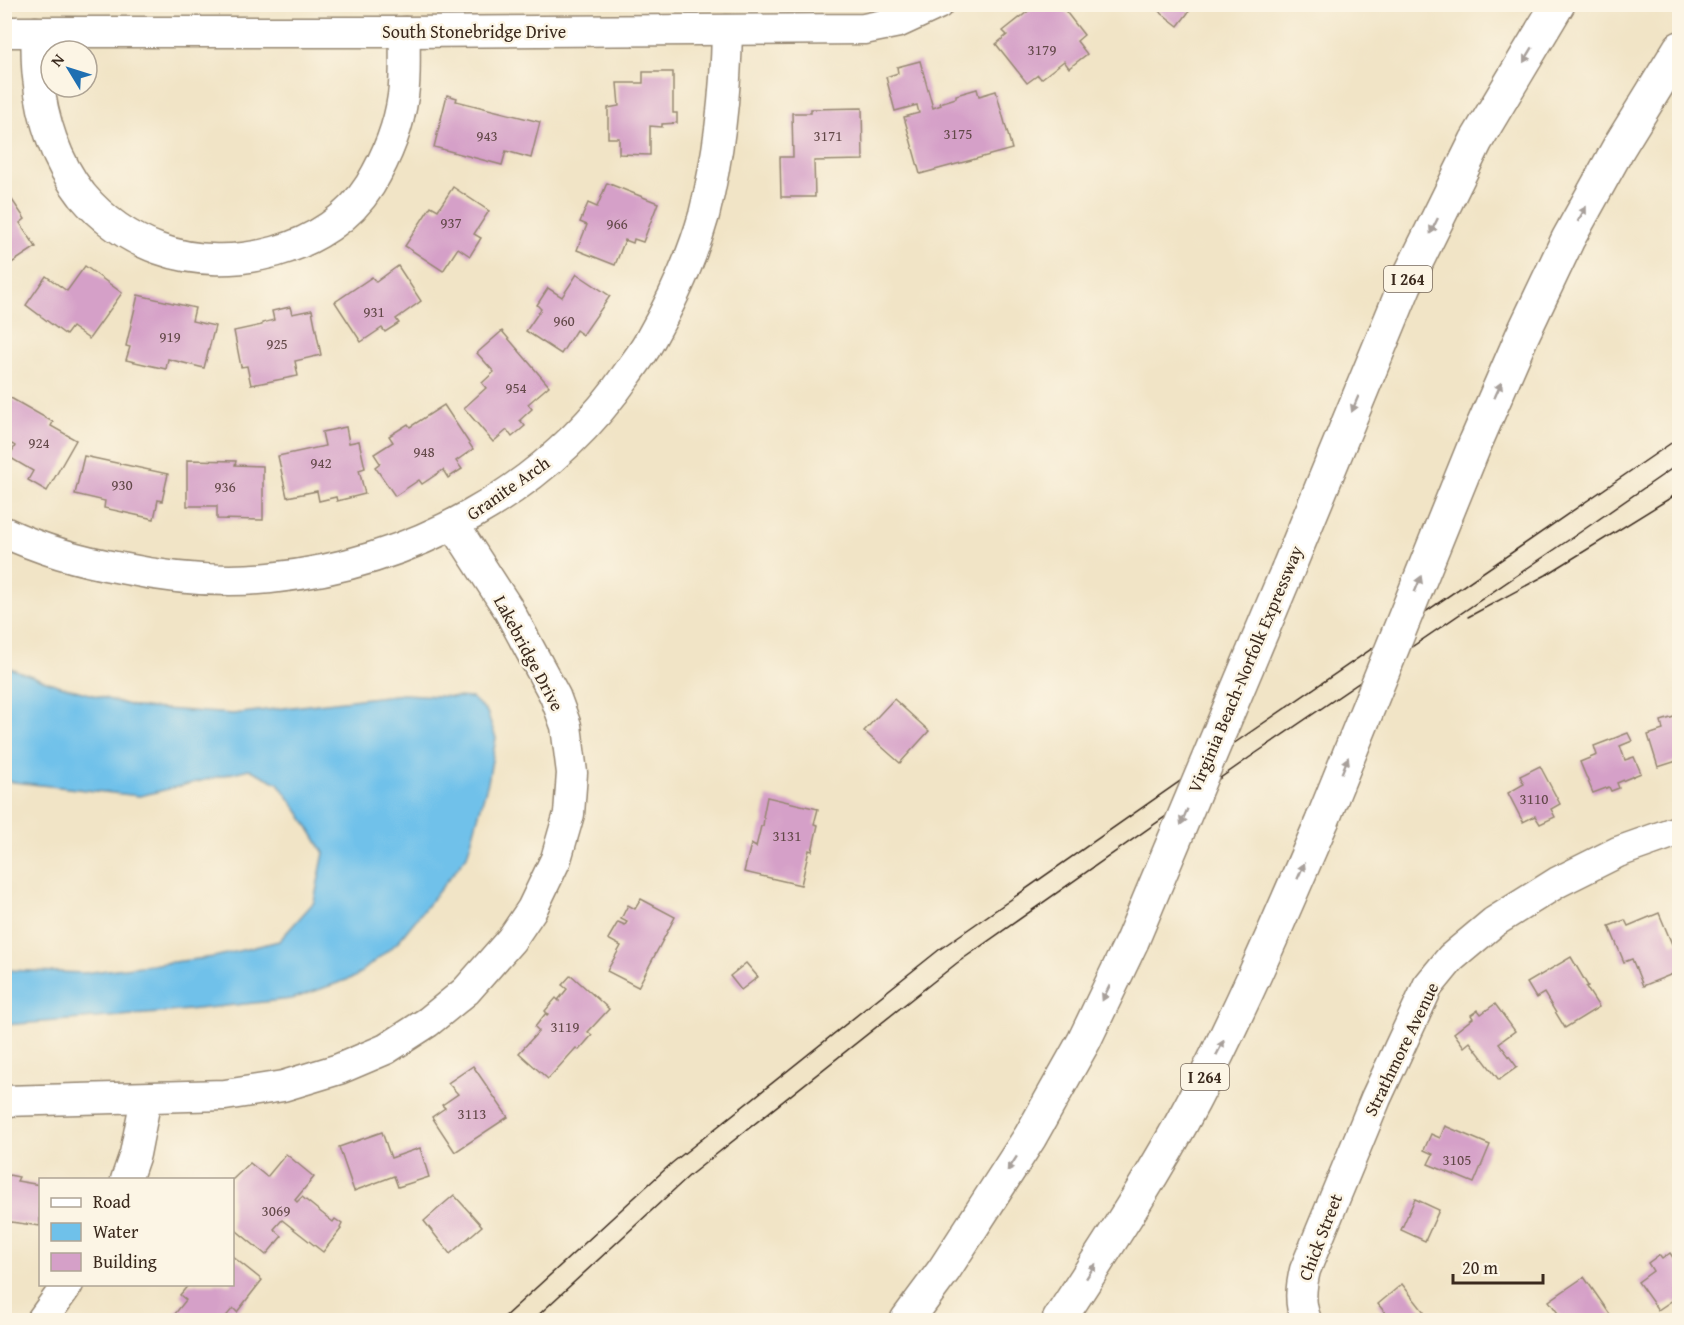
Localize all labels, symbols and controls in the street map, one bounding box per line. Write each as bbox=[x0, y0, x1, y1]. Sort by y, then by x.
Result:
street label: South Stonebridge Drive bbox=[382, 18, 566, 45]
north arrow bbox=[39, 39, 99, 99]
house number: 3179 bbox=[1028, 39, 1056, 60]
one-way arrow bbox=[1522, 47, 1533, 63]
text: N bbox=[44, 48, 70, 71]
house number: 3175 bbox=[944, 123, 972, 144]
house number: 943 bbox=[476, 125, 498, 146]
house number: 3171 bbox=[814, 125, 842, 146]
one-way arrow bbox=[1577, 205, 1587, 222]
house number: 937 bbox=[440, 212, 462, 233]
house number: 966 bbox=[606, 213, 628, 234]
one-way arrow bbox=[1430, 217, 1439, 234]
road number: I 264 bbox=[1384, 266, 1432, 292]
house number: 931 bbox=[363, 301, 385, 322]
house number: 960 bbox=[553, 310, 575, 331]
house number: 919 bbox=[159, 326, 181, 347]
house number: 925 bbox=[266, 333, 288, 354]
house number: 954 bbox=[505, 377, 527, 398]
one-way arrow bbox=[1494, 381, 1503, 399]
one-way arrow bbox=[1350, 395, 1359, 413]
house number: 924 bbox=[28, 432, 50, 453]
house number: 948 bbox=[413, 441, 435, 462]
street label: Granite Arch bbox=[461, 449, 555, 527]
house number: 942 bbox=[310, 452, 332, 473]
house number: 930 bbox=[111, 474, 133, 495]
house number: 936 bbox=[214, 476, 236, 497]
street label: Virginia Beach-Norfolk Expressway bbox=[1181, 541, 1309, 797]
one-way arrow bbox=[1414, 575, 1423, 593]
street label: Lakebridge Drive bbox=[487, 590, 571, 716]
one-way arrow bbox=[1341, 756, 1350, 774]
house number: 3110 bbox=[1520, 788, 1548, 809]
one-way arrow bbox=[1179, 808, 1189, 826]
house number: 3131 bbox=[773, 825, 801, 846]
one-way arrow bbox=[1296, 861, 1306, 879]
street label: Strathmore Avenue bbox=[1357, 977, 1445, 1121]
one-way arrow bbox=[1102, 985, 1111, 1002]
house number: 3119 bbox=[551, 1016, 579, 1037]
one-way arrow bbox=[1215, 1039, 1225, 1056]
road number: I 264 bbox=[1181, 1064, 1229, 1090]
house number: 3113 bbox=[458, 1103, 486, 1124]
house number: 3105 bbox=[1443, 1149, 1471, 1170]
one-way arrow bbox=[1007, 1156, 1018, 1172]
legend bbox=[39, 1178, 234, 1286]
text: Road bbox=[93, 1188, 131, 1215]
street label: Chick Street bbox=[1291, 1189, 1349, 1284]
house number: 3069 bbox=[262, 1200, 290, 1221]
text: Water bbox=[93, 1218, 139, 1245]
scale bar bbox=[1453, 1247, 1543, 1285]
text: Building bbox=[93, 1248, 157, 1275]
text: 20 m bbox=[1462, 1254, 1498, 1281]
one-way arrow bbox=[1085, 1263, 1096, 1279]

